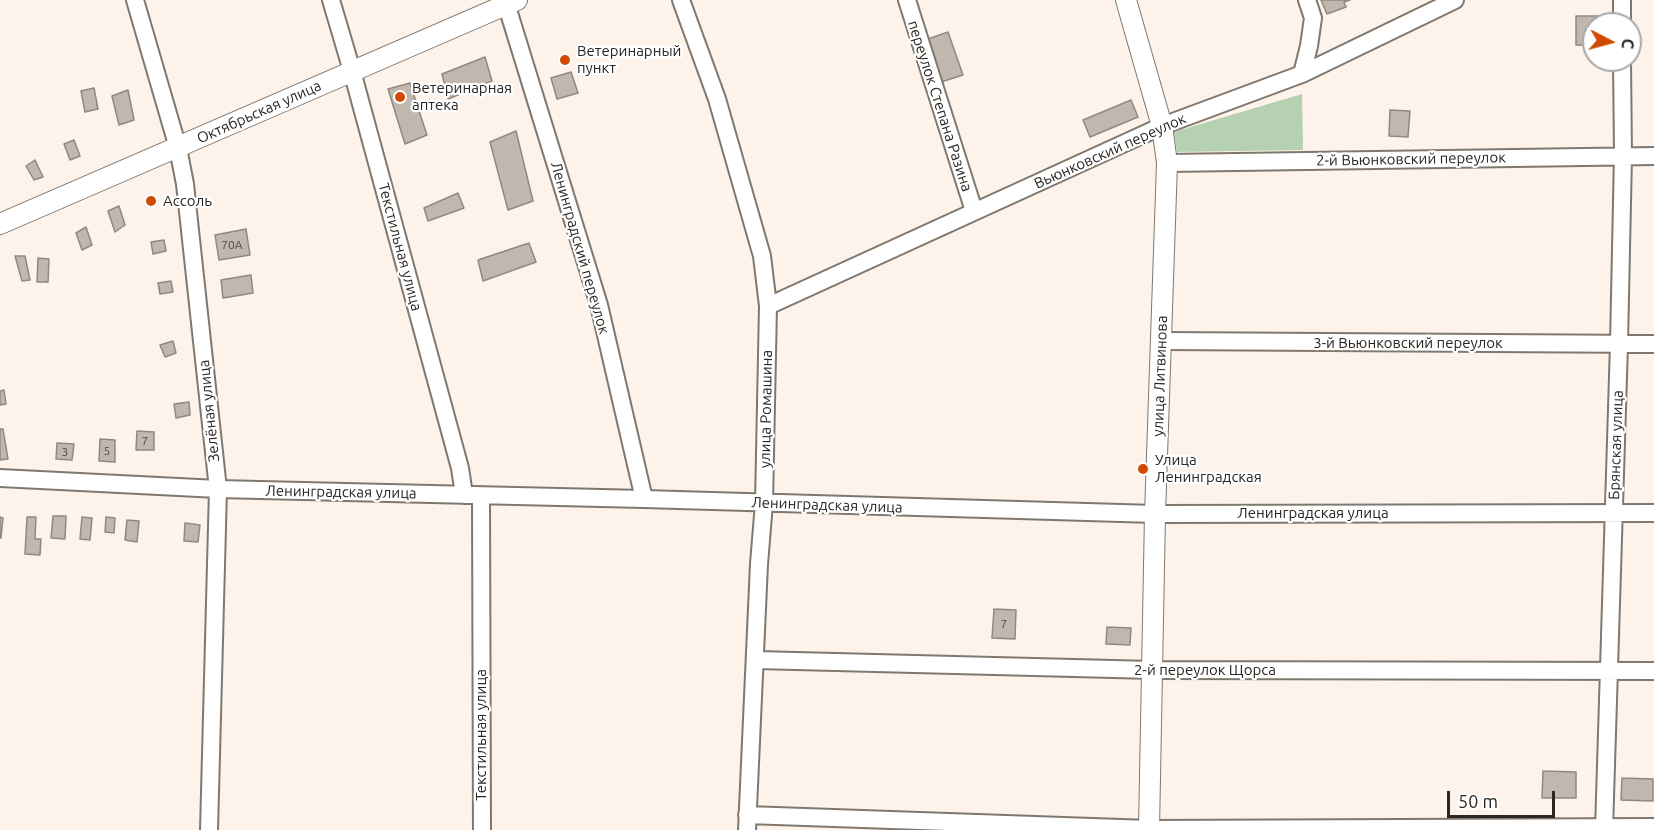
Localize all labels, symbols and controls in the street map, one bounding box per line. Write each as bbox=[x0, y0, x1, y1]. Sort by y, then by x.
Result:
north arrow bbox=[1582, 12, 1642, 72]
street label: переулок Степана Разина bbox=[904, 18, 976, 194]
text: С bbox=[1618, 38, 1637, 50]
place label: Ветеринарный пункт bbox=[577, 42, 681, 77]
marker: Ветеринарный пункт bbox=[558, 53, 572, 67]
street label: Октябрьская улица bbox=[194, 76, 324, 148]
place label: Ветеринарная аптека bbox=[412, 79, 512, 114]
marker: Ветеринарная аптека bbox=[393, 90, 407, 104]
street label: Вьюнковский переулок bbox=[1031, 109, 1189, 193]
street label: 2-й Вьюнковский переулок bbox=[1316, 148, 1506, 170]
street label: Ленинградский переулок bbox=[547, 160, 613, 336]
street label: Текстильная улица bbox=[374, 181, 426, 313]
place label: Ассоль bbox=[163, 192, 212, 210]
marker: Ассоль bbox=[144, 194, 158, 208]
house number: 70А bbox=[221, 238, 243, 252]
street label: улица Литвинова bbox=[1149, 315, 1171, 437]
street label: 3-й Вьюнковский переулок bbox=[1313, 334, 1503, 352]
street label: улица Ромашина bbox=[756, 350, 776, 468]
street label: Зелёная улица bbox=[195, 359, 223, 463]
street label: Брянская улица bbox=[1605, 390, 1627, 500]
house number: 7 bbox=[142, 434, 148, 448]
house number: 5 bbox=[104, 444, 110, 458]
house number: 3 bbox=[62, 445, 68, 459]
place label: Улица Ленинградская bbox=[1155, 451, 1262, 486]
marker: Улица Ленинградская bbox=[1136, 462, 1150, 476]
street label: Ленинградская улица bbox=[265, 482, 417, 502]
street label: Ленинградская улица bbox=[751, 493, 903, 517]
street label: Ленинградская улица bbox=[1237, 504, 1389, 522]
house number: 7 bbox=[1001, 617, 1007, 631]
street label: 2-й переулок Щорса bbox=[1134, 661, 1276, 679]
street label: Текстильная улица bbox=[472, 669, 490, 801]
scale bar bbox=[1450, 779, 1558, 817]
text: 50 m bbox=[1458, 791, 1498, 811]

